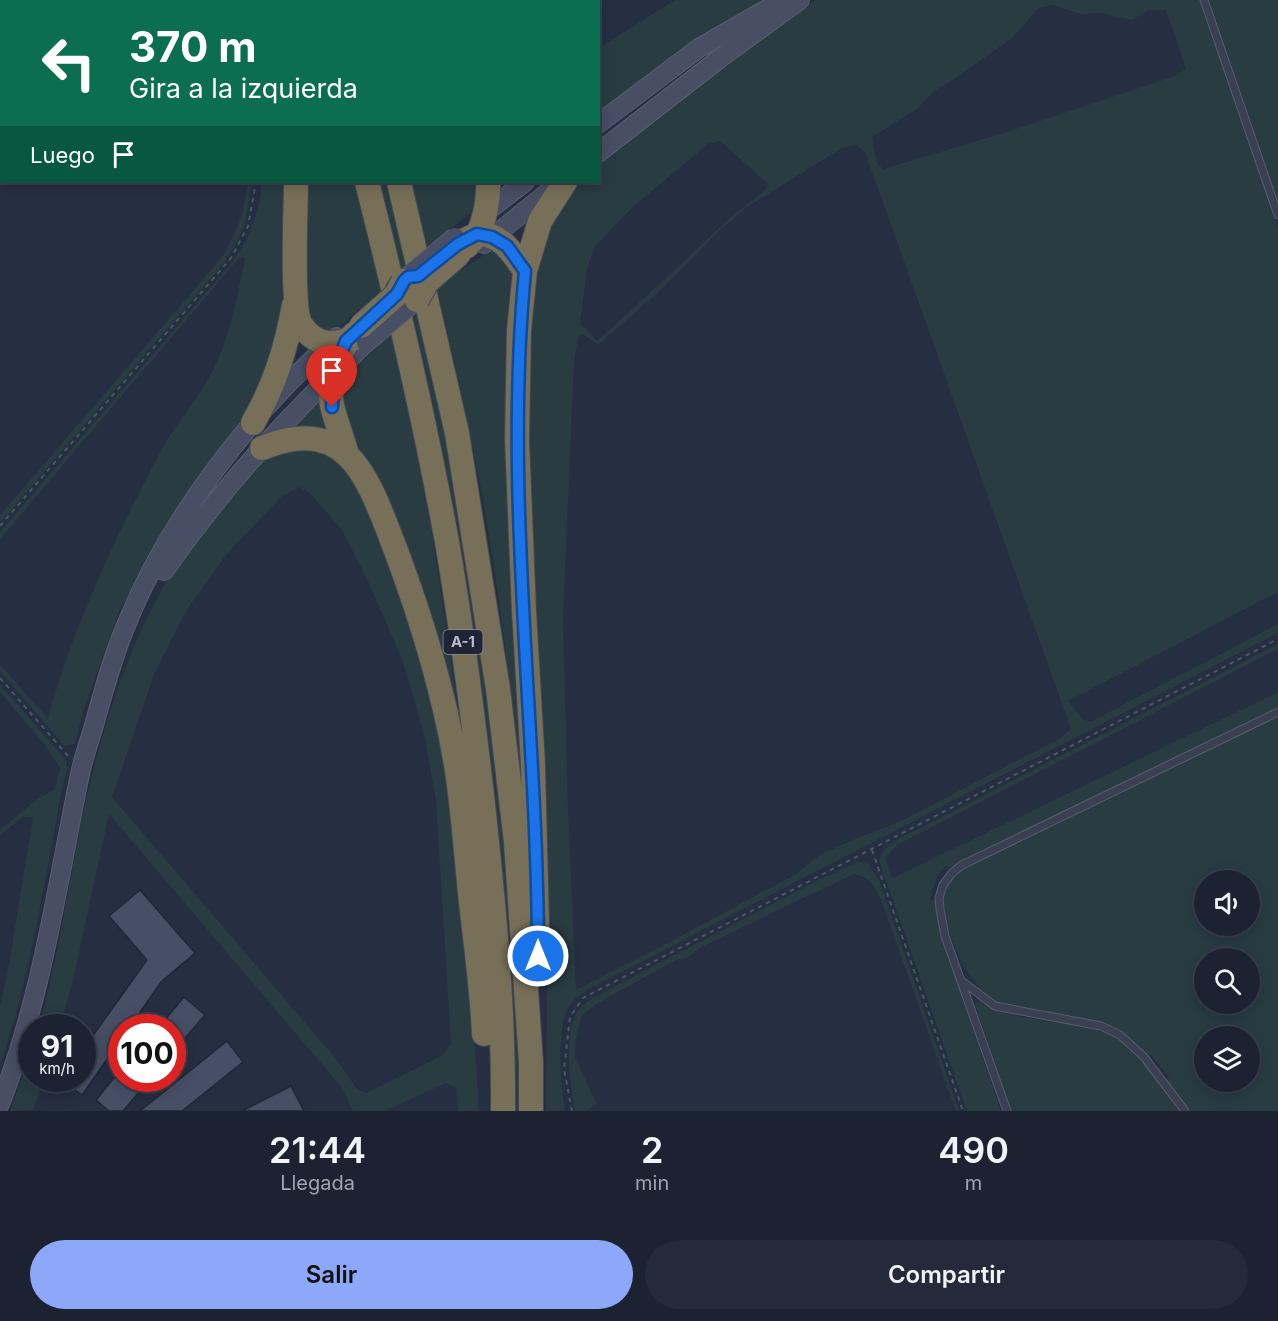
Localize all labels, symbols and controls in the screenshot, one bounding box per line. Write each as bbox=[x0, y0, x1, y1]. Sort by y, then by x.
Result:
text: 370 m bbox=[129, 21, 256, 72]
icon: left bbox=[30, 24, 108, 102]
text: Gira a la izquierda bbox=[129, 72, 358, 105]
icon: arrive bbox=[107, 138, 140, 171]
text: Luego bbox=[30, 142, 95, 168]
pin bbox=[306, 345, 357, 407]
icon: arrive bbox=[315, 354, 348, 387]
road number: A-1 bbox=[444, 630, 482, 654]
map controls bbox=[1194, 870, 1260, 1092]
button: sound bbox=[1194, 870, 1260, 936]
position arrow bbox=[506, 924, 570, 988]
button: search bbox=[1194, 948, 1260, 1014]
speed limit sign: 100 bbox=[108, 1014, 186, 1092]
button: layers bbox=[1194, 1026, 1260, 1092]
text: 91 bbox=[41, 1028, 73, 1064]
text: km/h bbox=[39, 1059, 75, 1078]
text: 21:44 bbox=[269, 1128, 366, 1172]
text: 2 bbox=[641, 1128, 663, 1172]
text: 490 bbox=[938, 1128, 1009, 1172]
text: Llegada bbox=[280, 1171, 355, 1195]
text: min bbox=[635, 1171, 669, 1195]
text: m bbox=[965, 1171, 982, 1195]
button: Salir bbox=[30, 1240, 633, 1309]
button: Compartir bbox=[645, 1240, 1248, 1309]

